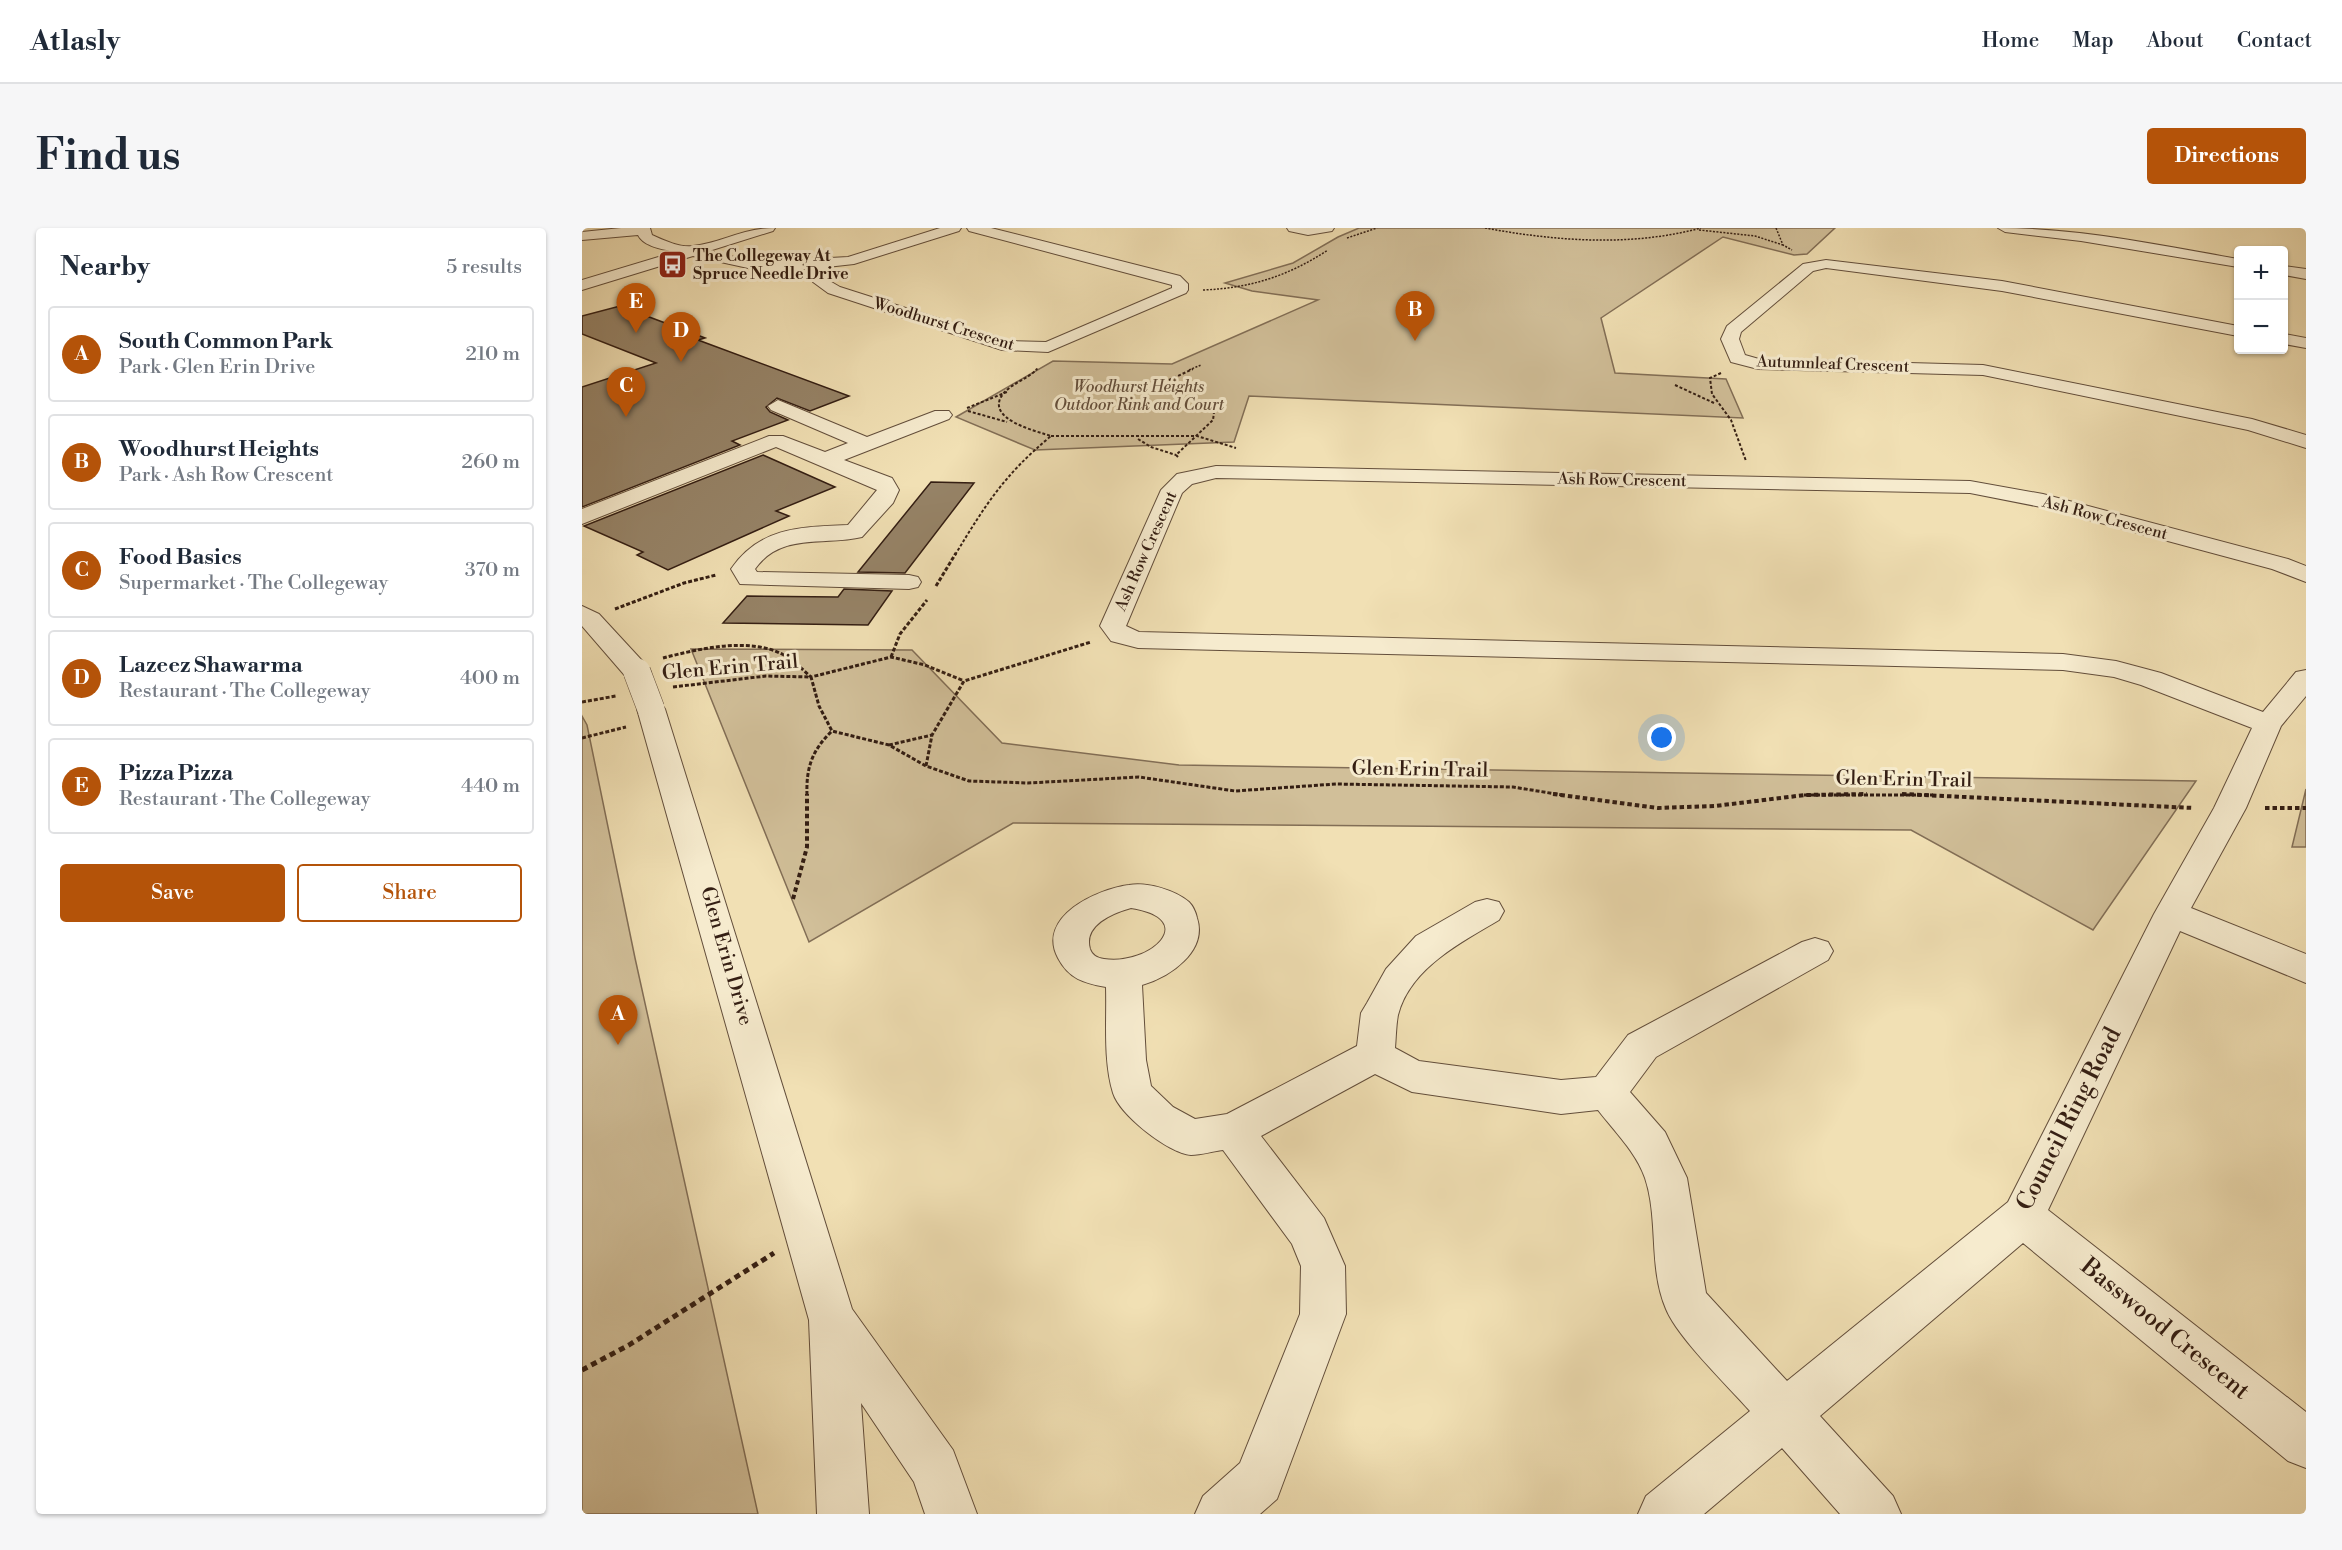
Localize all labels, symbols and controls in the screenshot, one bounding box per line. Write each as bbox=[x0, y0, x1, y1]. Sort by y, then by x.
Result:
text: Atlasly bbox=[30, 24, 120, 59]
text: Home bbox=[1982, 28, 2039, 54]
text: Map bbox=[2072, 28, 2114, 54]
text: About bbox=[2147, 28, 2204, 54]
text: Contact bbox=[2237, 28, 2312, 54]
button: Directions bbox=[2147, 128, 2306, 184]
text: Find us bbox=[36, 130, 180, 183]
place label: The Collegeway At Spruce Needle Drive bbox=[693, 246, 849, 284]
map controls bbox=[2234, 246, 2288, 354]
button: + bbox=[2234, 246, 2288, 300]
bus stop icon: The Collegeway At Spruce Needle Drive bbox=[656, 249, 688, 281]
text: Nearby bbox=[60, 251, 150, 283]
text: 5 results bbox=[446, 255, 522, 280]
pin: E bbox=[616, 284, 656, 333]
pin: B bbox=[1396, 291, 1434, 341]
street label: Woodhurst Crescent bbox=[870, 293, 1017, 355]
button: − bbox=[2234, 300, 2288, 354]
pin: D bbox=[662, 312, 700, 362]
text: South Common Park bbox=[119, 328, 333, 355]
text: A bbox=[74, 342, 89, 367]
text: 210 m bbox=[465, 342, 520, 367]
street label: Autumnleaf Crescent bbox=[1755, 351, 1910, 377]
text: Park · Glen Erin Drive bbox=[119, 355, 315, 380]
pin: C bbox=[606, 368, 645, 417]
park label: Woodhurst Heights Outdoor Rink and Court bbox=[1054, 377, 1225, 415]
text: Woodhurst Heights bbox=[119, 436, 319, 463]
text: B bbox=[74, 450, 89, 475]
text: 260 m bbox=[462, 450, 520, 475]
text: Park · Ash Row Crescent bbox=[119, 463, 333, 488]
street label: Ash Row Crescent bbox=[1556, 469, 1687, 491]
street label: Ash Row Crescent bbox=[1110, 488, 1182, 615]
street label: Ash Row Crescent bbox=[2039, 491, 2170, 544]
text: Food Basics bbox=[119, 544, 242, 571]
text: C bbox=[74, 558, 89, 583]
text: 370 m bbox=[465, 558, 520, 583]
text: Supermarket · The Collegeway bbox=[119, 571, 388, 596]
street label: Glen Erin Trail bbox=[661, 650, 799, 686]
text: Lazeez Shawarma bbox=[119, 652, 303, 679]
text: D bbox=[74, 666, 89, 691]
text: 400 m bbox=[460, 666, 520, 691]
text: Restaurant · The Collegeway bbox=[119, 679, 370, 704]
your location bbox=[1647, 723, 1676, 752]
street label: Glen Erin Trail bbox=[1351, 756, 1489, 784]
text: Pizza Pizza bbox=[119, 760, 233, 787]
street label: Glen Erin Trail bbox=[1835, 766, 1973, 794]
text: E bbox=[75, 774, 88, 799]
text: 440 m bbox=[461, 774, 520, 799]
text: Restaurant · The Collegeway bbox=[119, 787, 370, 812]
button: Save bbox=[60, 864, 285, 922]
button: Share bbox=[297, 864, 522, 922]
street label: Glen Erin Drive bbox=[694, 884, 758, 1028]
pin: A bbox=[598, 996, 638, 1045]
street label: Council Ring Road bbox=[2010, 1022, 2128, 1216]
street label: Basswood Crescent bbox=[2074, 1251, 2256, 1407]

